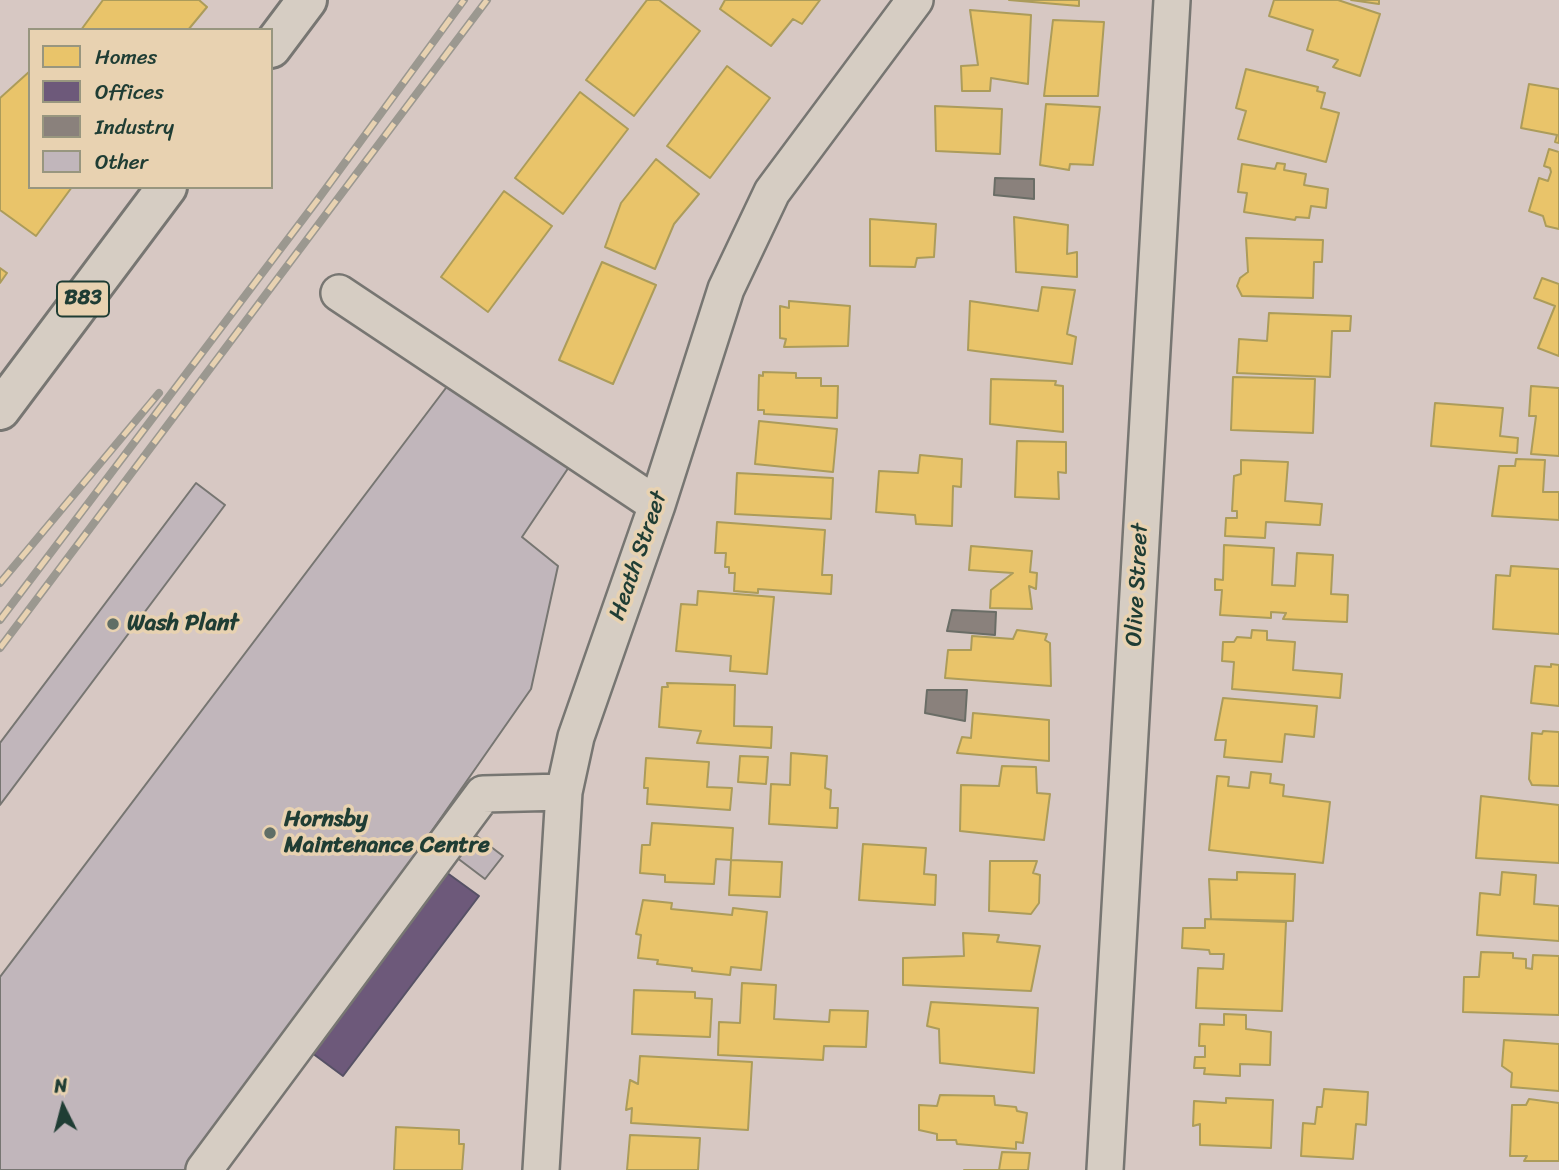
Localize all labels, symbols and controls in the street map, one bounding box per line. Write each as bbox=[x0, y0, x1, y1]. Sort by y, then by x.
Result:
legend bbox=[28, 28, 273, 189]
text: Homes bbox=[95, 38, 157, 76]
text: Offices bbox=[95, 73, 164, 111]
text: Industry bbox=[95, 108, 174, 146]
text: Other bbox=[95, 143, 148, 181]
road number: B83 bbox=[57, 282, 109, 316]
street label: Heath Street bbox=[604, 488, 674, 624]
street label: Olive Street bbox=[1121, 523, 1155, 647]
place label: Wash Plant bbox=[127, 610, 239, 638]
marker: Wash Plant bbox=[105, 616, 121, 632]
place label: Hornsby Maintenance Centre bbox=[284, 806, 490, 860]
marker: Hornsby Maintenance Centre bbox=[262, 825, 278, 841]
text: N bbox=[52, 1069, 69, 1103]
north arrow bbox=[28, 1072, 98, 1142]

